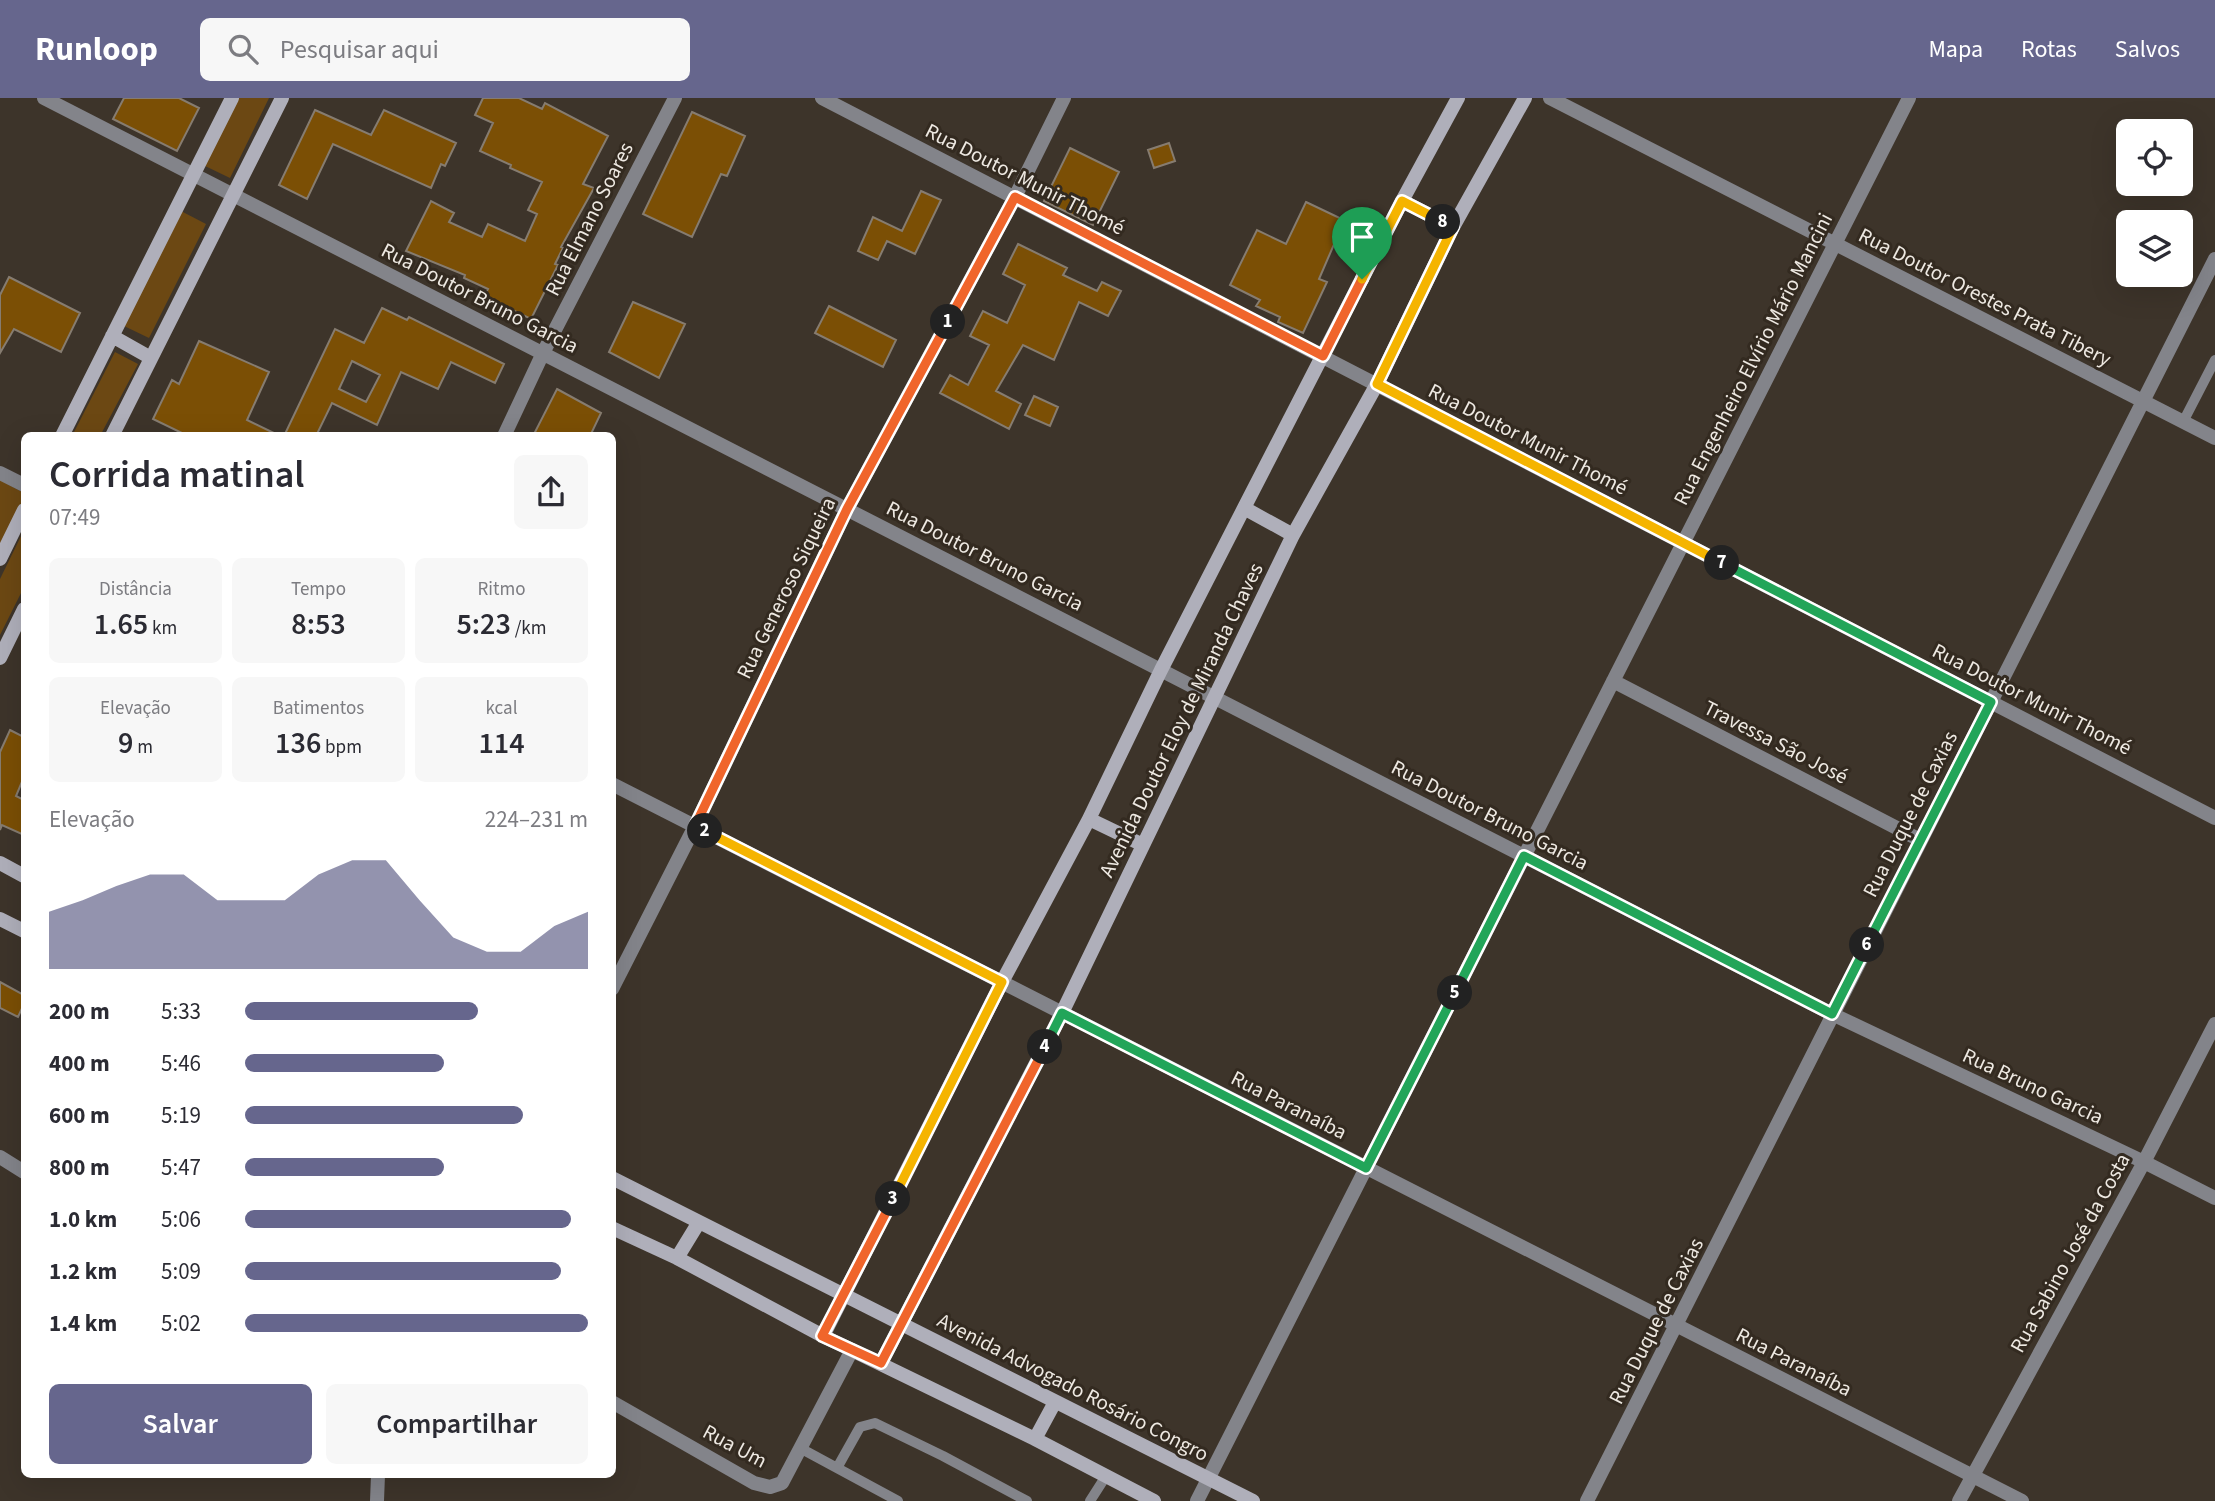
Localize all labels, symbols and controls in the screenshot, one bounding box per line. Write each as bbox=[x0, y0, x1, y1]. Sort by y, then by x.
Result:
search box bbox=[200, 18, 690, 81]
text: Runloop bbox=[35, 26, 158, 73]
icon: search bbox=[224, 30, 262, 68]
text: Pesquisar aqui bbox=[280, 31, 439, 68]
text: Mapa bbox=[1928, 32, 1983, 67]
text: Rotas bbox=[2021, 32, 2077, 67]
text: Salvos bbox=[2115, 32, 2180, 67]
street label: Rua Doutor Munir Thomé bbox=[920, 116, 1130, 242]
map controls bbox=[2116, 119, 2193, 287]
button: locate bbox=[2116, 119, 2193, 196]
street label: Rua Elmano Soares bbox=[537, 137, 641, 301]
pin: 8 bbox=[1426, 204, 1460, 240]
pin bbox=[1332, 207, 1392, 279]
text: 8 bbox=[1437, 208, 1448, 235]
street label: Rua Engenheiro Elvírio Mário Mancini bbox=[1666, 208, 1840, 510]
button: layers bbox=[2116, 210, 2193, 287]
icon: arrive bbox=[1343, 218, 1381, 256]
street label: Rua Doutor Orestes Prata Tibery bbox=[1853, 220, 2117, 374]
street label: Rua Doutor Bruno Garcia bbox=[376, 235, 584, 361]
pin: 1 bbox=[930, 304, 965, 340]
text: 1 bbox=[942, 308, 953, 335]
street label: Rua Doutor Munir Thomé bbox=[1423, 376, 1633, 502]
text: Corrida matinal bbox=[49, 448, 305, 502]
button: share bbox=[514, 455, 588, 529]
street label: Rua Generoso Siqueira bbox=[729, 492, 843, 684]
street label: Rua Doutor Bruno Garcia bbox=[881, 493, 1089, 619]
text: 07:49 bbox=[49, 501, 100, 534]
pin: 7 bbox=[1704, 546, 1740, 580]
text: 7 bbox=[1716, 549, 1727, 576]
street label: Avenida Doutor Eloy de Miranda Chaves bbox=[1092, 558, 1271, 882]
text: Distância bbox=[99, 576, 172, 603]
text: Tempo bbox=[291, 576, 346, 603]
text: Ritmo bbox=[478, 576, 525, 603]
text: 1.65 bbox=[94, 603, 148, 646]
text: 8:53 bbox=[291, 603, 346, 646]
text: 5:23 bbox=[456, 603, 511, 646]
text: km bbox=[148, 615, 177, 642]
text: /km bbox=[511, 615, 547, 642]
street label: Rua Doutor Munir Thomé bbox=[1927, 636, 2137, 762]
street label: Travessa São José bbox=[1699, 693, 1853, 791]
text: Elevação bbox=[100, 695, 171, 722]
text: Batimentos bbox=[273, 695, 364, 722]
text: kcal bbox=[486, 695, 517, 722]
text: 9 bbox=[118, 722, 133, 765]
text: 136 bbox=[275, 722, 321, 765]
text: 114 bbox=[478, 722, 525, 765]
street label: Rua Duque de Caxias bbox=[1855, 726, 1965, 902]
text: m bbox=[133, 734, 153, 761]
text: bpm bbox=[321, 734, 362, 761]
street label: Rua Doutor Bruno Garcia bbox=[1386, 752, 1594, 878]
text: Elevação bbox=[49, 803, 135, 836]
text: 224–231 m bbox=[485, 803, 588, 836]
pin: 2 bbox=[688, 814, 722, 848]
text: 2 bbox=[699, 817, 710, 844]
pin: 6 bbox=[1850, 928, 1884, 962]
text: 6 bbox=[1861, 931, 1872, 958]
pin: 5 bbox=[1438, 976, 1472, 1010]
text: 5 bbox=[1449, 979, 1460, 1006]
text: 200 m bbox=[49, 995, 110, 1028]
text: 5:33 bbox=[161, 995, 201, 1028]
pin: 4 bbox=[1028, 1030, 1062, 1065]
text: 4 bbox=[1039, 1033, 1050, 1060]
street label: Rua Bruno Garcia bbox=[1958, 1040, 2108, 1132]
text: 400 m bbox=[49, 1047, 110, 1080]
text: 5:46 bbox=[161, 1047, 201, 1080]
street label: Rua Paranaíba bbox=[1226, 1063, 1352, 1147]
text: 600 m bbox=[49, 1099, 110, 1132]
text: 5:19 bbox=[161, 1099, 201, 1132]
street label: Rua Sabino José da Costa bbox=[2003, 1148, 2137, 1358]
text: 800 m bbox=[49, 1151, 110, 1184]
text: 5:47 bbox=[161, 1151, 201, 1184]
pin: 3 bbox=[876, 1182, 910, 1216]
text: 3 bbox=[887, 1185, 898, 1212]
text: 1.0 km bbox=[49, 1203, 117, 1236]
text: 5:06 bbox=[161, 1203, 201, 1236]
street label: Rua Duque de Caxias bbox=[1601, 1233, 1711, 1409]
text: 1.2 km bbox=[49, 1255, 117, 1288]
text: 5:09 bbox=[161, 1255, 201, 1288]
street label: Avenida Advogado Rosário Congro bbox=[932, 1305, 1214, 1469]
text: 1.4 km bbox=[49, 1307, 117, 1340]
text: 5:02 bbox=[161, 1307, 201, 1340]
street label: Rua Paranaíba bbox=[1731, 1320, 1857, 1404]
button: Salvar bbox=[49, 1384, 312, 1464]
button: Compartilhar bbox=[326, 1384, 588, 1464]
street label: Rua Um bbox=[697, 1417, 773, 1475]

